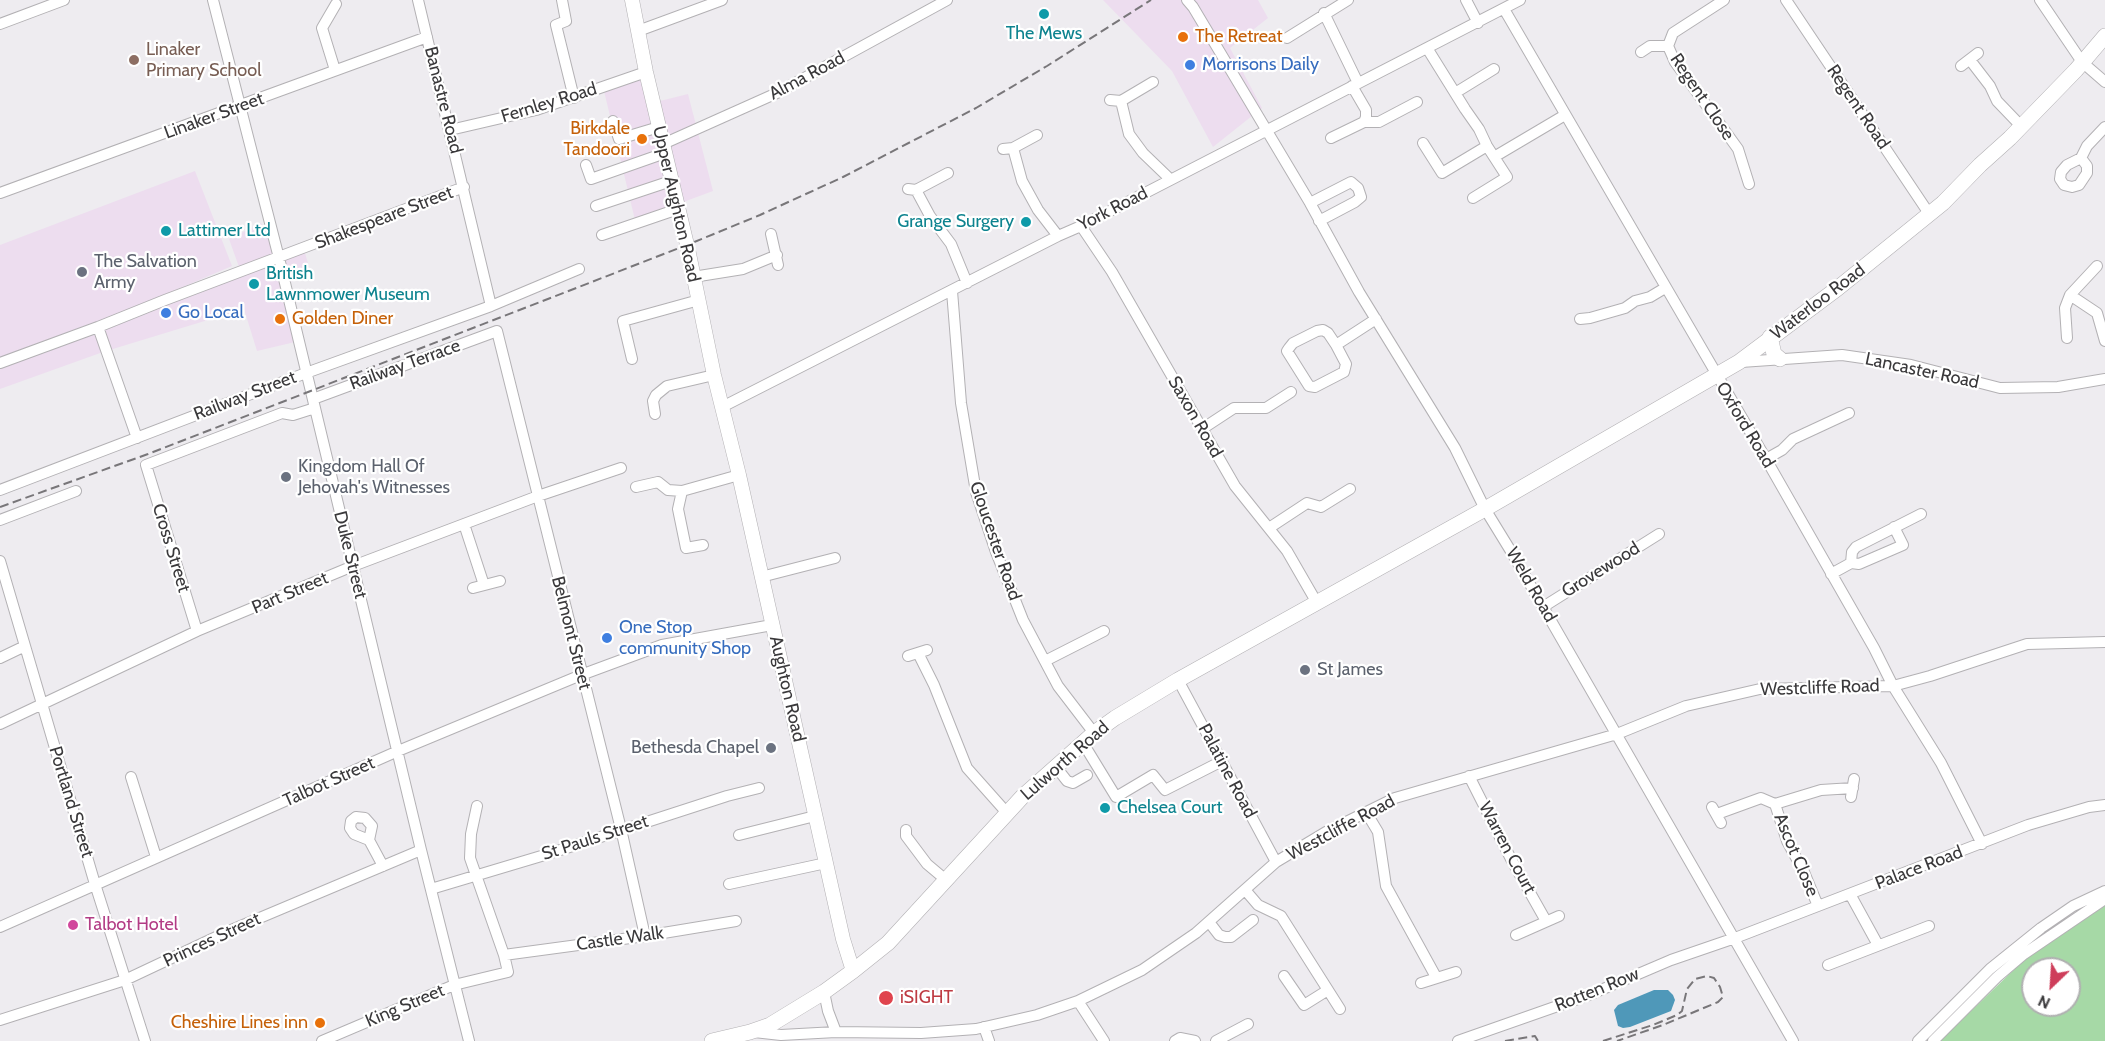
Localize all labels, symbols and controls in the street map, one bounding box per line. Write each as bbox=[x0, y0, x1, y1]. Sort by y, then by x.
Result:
marker: The Mews bbox=[1037, 7, 1051, 21]
place label: The Mews bbox=[1006, 23, 1082, 45]
place label: The Retreat bbox=[1195, 26, 1282, 48]
marker: The Retreat bbox=[1176, 30, 1190, 44]
place label: Linaker Primary School bbox=[146, 39, 261, 82]
street label: Banastre Road bbox=[419, 44, 467, 156]
street label: Alma Road bbox=[765, 47, 849, 105]
street label: Regent Close bbox=[1665, 50, 1739, 144]
marker: Linaker Primary School bbox=[127, 53, 141, 67]
place label: Morrisons Daily bbox=[1202, 54, 1319, 76]
marker: Morrisons Daily bbox=[1183, 58, 1197, 72]
street label: Regent Road bbox=[1822, 61, 1894, 153]
street label: Fernley Road bbox=[498, 78, 600, 128]
street label: Linaker Street bbox=[161, 88, 267, 144]
place label: Birkdale Tandoori bbox=[564, 118, 630, 160]
street label: Upper Aughton Road bbox=[648, 124, 704, 284]
marker: Birkdale Tandoori bbox=[635, 132, 649, 146]
street label: Shakespeare Street bbox=[312, 182, 456, 254]
street label: York Road bbox=[1074, 182, 1152, 236]
place label: Grange Surgery bbox=[897, 211, 1014, 233]
marker: Grange Surgery bbox=[1019, 215, 1033, 229]
place label: Lattimer Ltd bbox=[178, 220, 271, 242]
marker: Lattimer Ltd bbox=[159, 224, 173, 238]
place label: The Salvation Army bbox=[94, 251, 197, 294]
street label: Waterloo Road bbox=[1766, 259, 1870, 345]
place label: British Lawnmower Museum bbox=[266, 263, 430, 306]
marker: The Salvation Army bbox=[75, 265, 89, 279]
marker: British Lawnmower Museum bbox=[247, 277, 261, 291]
place label: Go Local bbox=[178, 302, 244, 324]
marker: Go Local bbox=[159, 306, 173, 320]
place label: Golden Diner bbox=[292, 308, 393, 330]
marker: Golden Diner bbox=[273, 312, 287, 326]
street label: Railway Terrace bbox=[347, 335, 463, 395]
street label: Lancaster Road bbox=[1863, 348, 1981, 394]
street label: Railway Street bbox=[191, 367, 299, 425]
street label: Saxon Road bbox=[1163, 372, 1227, 462]
street label: Oxford Road bbox=[1711, 378, 1779, 472]
place label: Kingdom Hall Of Jehovah's Witnesses bbox=[298, 456, 450, 498]
marker: Kingdom Hall Of Jehovah's Witnesses bbox=[279, 470, 293, 484]
street label: Gloucester Road bbox=[965, 479, 1025, 603]
street label: Cross Street bbox=[147, 501, 195, 595]
street label: Duke Street bbox=[329, 509, 371, 601]
street label: Grovewood bbox=[1558, 538, 1644, 602]
street label: Weld Road bbox=[1501, 544, 1561, 626]
street label: Part Street bbox=[249, 567, 331, 619]
street label: Belmont Street bbox=[546, 574, 596, 692]
place label: One Stop community Shop bbox=[619, 617, 751, 660]
marker: One Stop community Shop bbox=[600, 631, 614, 645]
street label: Aughton Road bbox=[764, 634, 810, 744]
place label: St James bbox=[1317, 659, 1383, 681]
marker: St James bbox=[1298, 663, 1312, 677]
street label: Westcliffe Road bbox=[1760, 675, 1880, 701]
street label: Lulworth Road bbox=[1016, 717, 1114, 805]
street label: Palatine Road bbox=[1193, 720, 1261, 822]
place label: Bethesda Chapel bbox=[631, 737, 759, 759]
marker: Bethesda Chapel bbox=[764, 741, 778, 755]
street label: Portland Street bbox=[44, 744, 98, 860]
street label: Talbot Street bbox=[280, 752, 378, 812]
street label: Westcliffe Road bbox=[1283, 790, 1399, 866]
place label: Chelsea Court bbox=[1117, 797, 1223, 819]
street label: Warren Court bbox=[1474, 798, 1540, 898]
marker: Chelsea Court bbox=[1098, 801, 1112, 815]
street label: Ascot Close bbox=[1769, 810, 1823, 900]
street label: St Pauls Street bbox=[539, 811, 651, 865]
street label: Palace Road bbox=[1872, 841, 1966, 895]
street label: Princes Street bbox=[160, 908, 264, 972]
place label: Talbot Hotel bbox=[85, 914, 178, 936]
marker: Talbot Hotel bbox=[66, 918, 80, 932]
street label: Castle Walk bbox=[575, 922, 665, 956]
north arrow bbox=[2021, 957, 2081, 1017]
street label: Rotten Row bbox=[1552, 963, 1642, 1017]
street label: King Street bbox=[362, 980, 448, 1032]
place label: iSIGHT bbox=[900, 987, 953, 1009]
marker: iSIGHT bbox=[877, 989, 895, 1007]
text: N bbox=[2035, 991, 2053, 1013]
place label: Cheshire Lines inn bbox=[171, 1012, 308, 1034]
marker: Cheshire Lines inn bbox=[313, 1016, 327, 1030]

